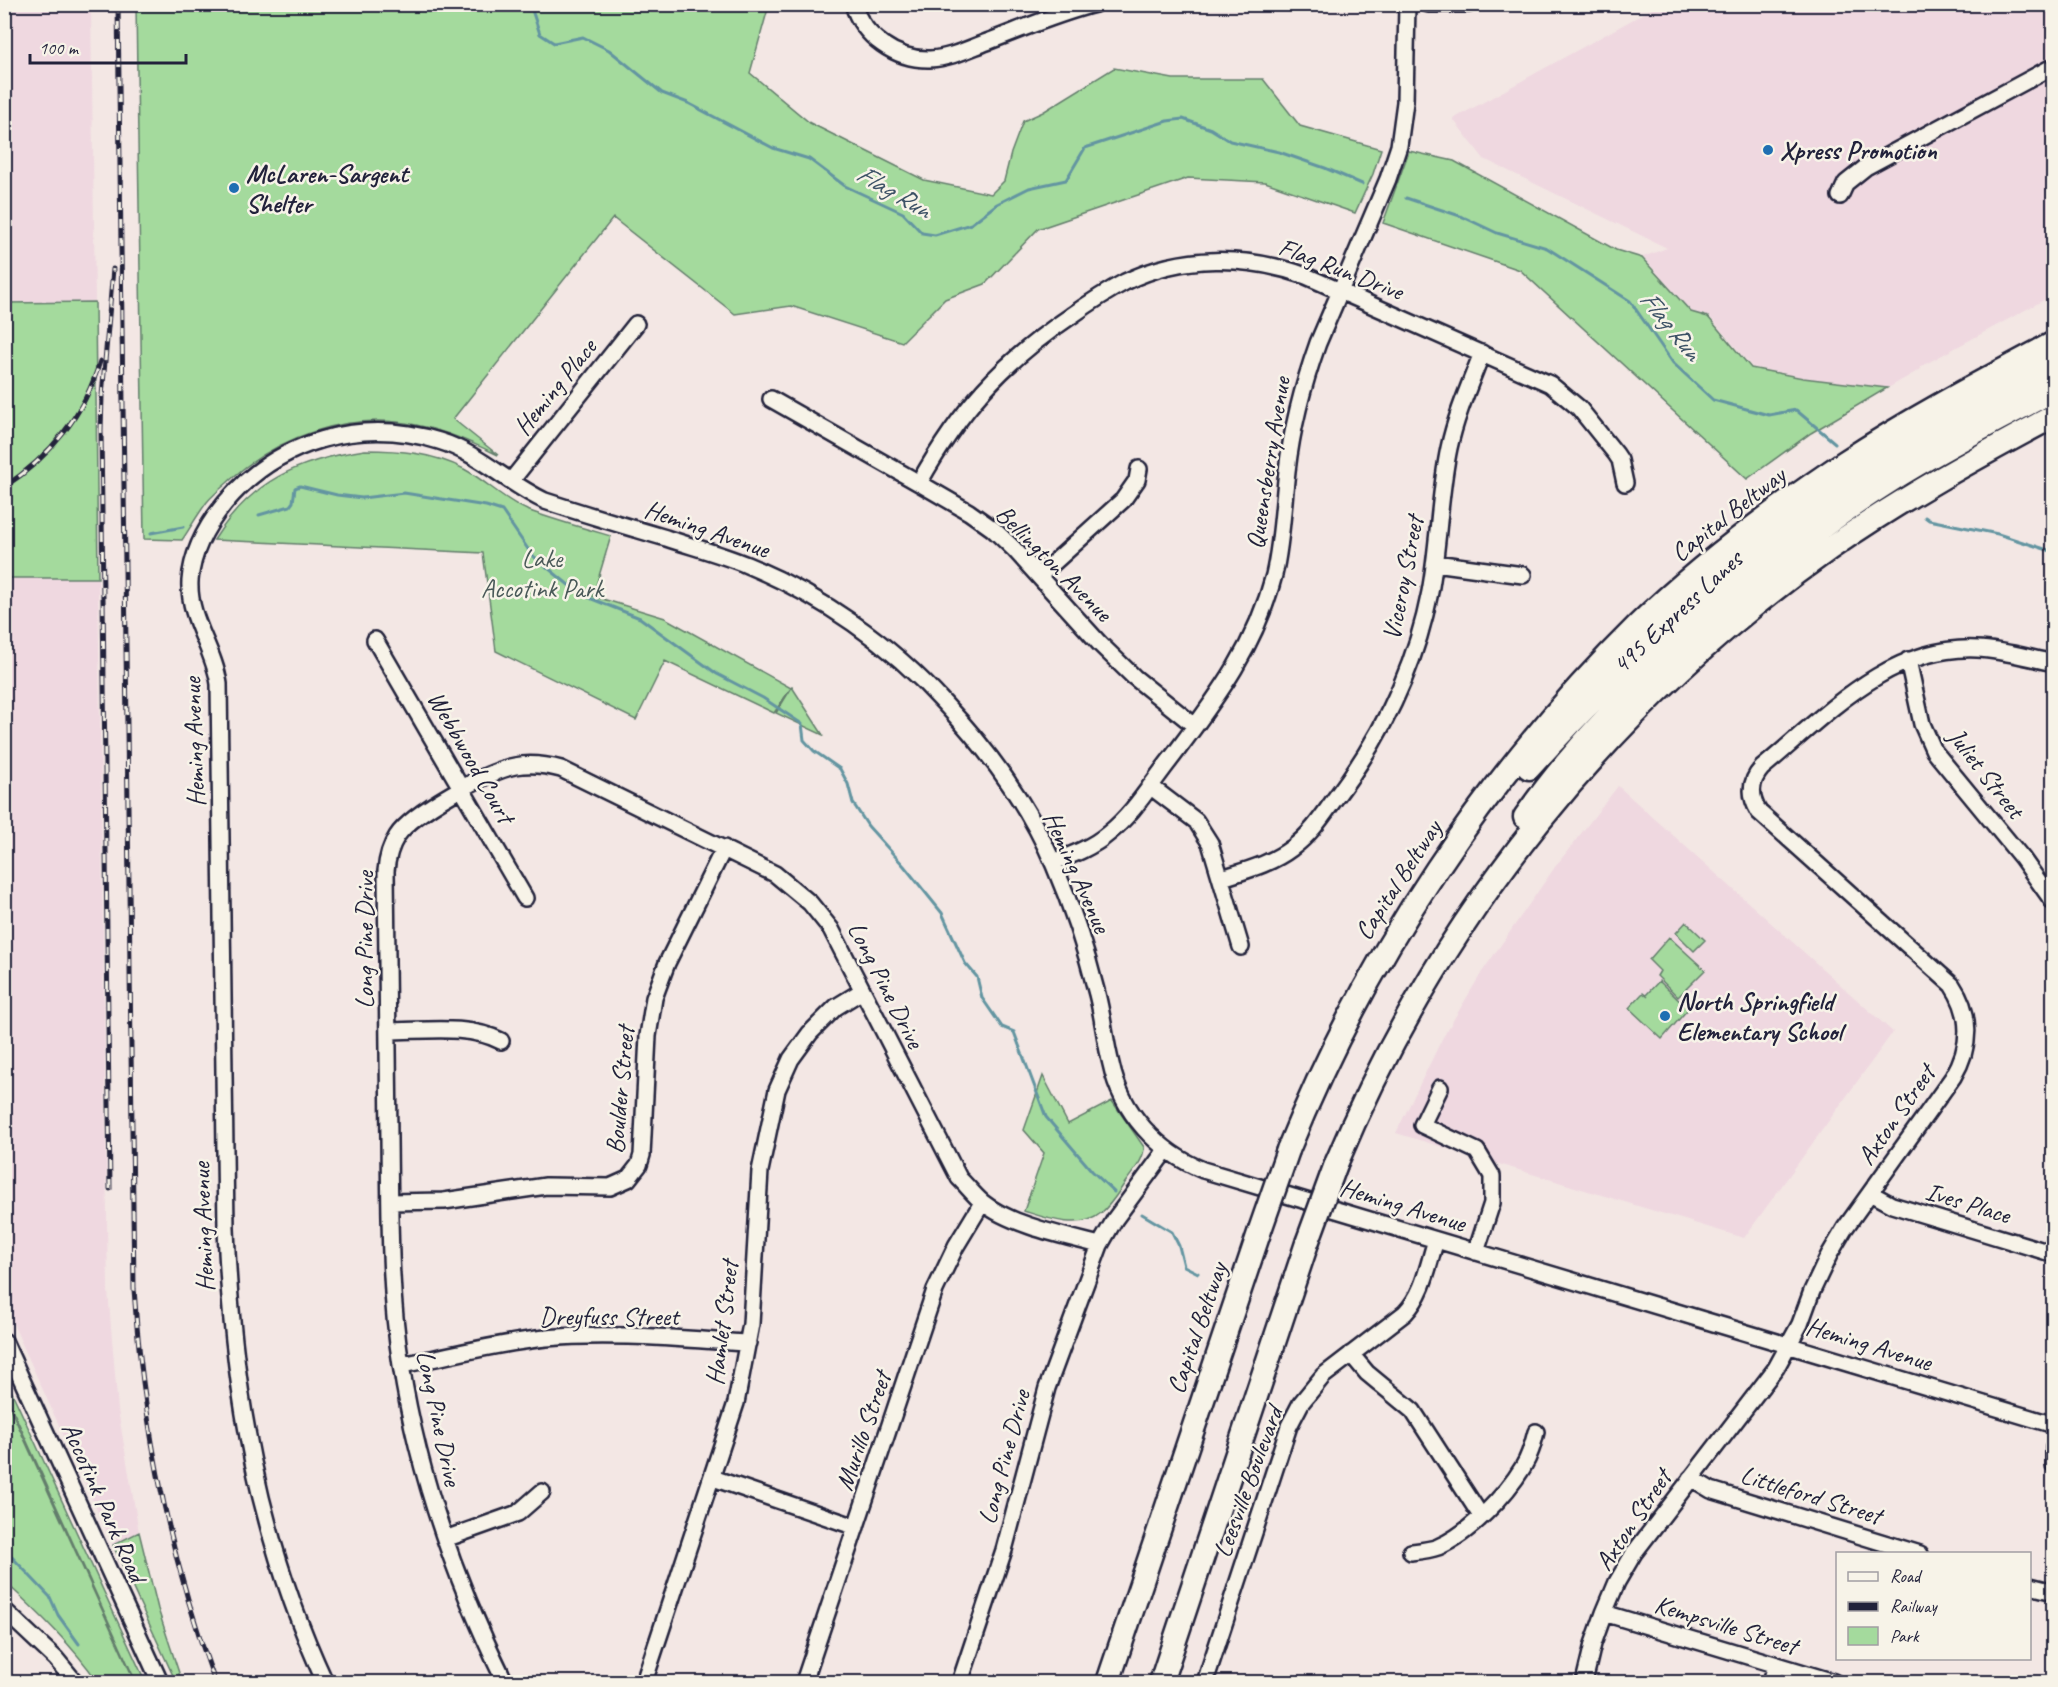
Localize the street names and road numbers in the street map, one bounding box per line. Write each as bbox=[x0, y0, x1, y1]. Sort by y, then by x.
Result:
street label: Flag Run Drive bbox=[1274, 230, 1410, 309]
street label: Heming Place bbox=[506, 330, 606, 442]
street label: Queensberry Avenue bbox=[1238, 373, 1298, 551]
street label: Capital Beltway bbox=[1664, 458, 1794, 569]
street label: Heming Avenue bbox=[640, 492, 775, 566]
street label: Bellington Avenue bbox=[988, 497, 1121, 630]
street label: Viceroy Street bbox=[1375, 510, 1432, 643]
street label: 495 Express Lanes bbox=[1605, 542, 1751, 681]
street label: Heming Avenue bbox=[175, 675, 213, 807]
street label: Webbwood Court bbox=[420, 685, 524, 832]
street label: Juliet Street bbox=[1939, 719, 2033, 827]
street label: Heming Avenue bbox=[1036, 806, 1119, 939]
street label: Capital Beltway bbox=[1347, 812, 1450, 946]
street label: Long Pine Drive bbox=[348, 870, 381, 1009]
street label: Long Pine Drive bbox=[840, 916, 933, 1055]
street label: Boulder Street bbox=[598, 1022, 642, 1155]
street label: Axton Street bbox=[1850, 1056, 1944, 1171]
street label: Heming Avenue bbox=[184, 1160, 222, 1292]
street label: Heming Avenue bbox=[1336, 1170, 1471, 1240]
street label: Ives Place bbox=[1922, 1175, 2016, 1232]
street label: Hamlet Street bbox=[698, 1256, 746, 1387]
street label: Capital Beltway bbox=[1159, 1256, 1235, 1398]
street label: Dreyfuss Street bbox=[539, 1300, 681, 1333]
street label: Heming Avenue bbox=[1802, 1309, 1937, 1379]
street label: Long Pine Drive bbox=[409, 1347, 470, 1490]
street label: Murillo Street bbox=[827, 1364, 900, 1495]
street label: Long Pine Drive bbox=[970, 1385, 1038, 1528]
street label: Leesville Boulevard bbox=[1206, 1399, 1292, 1562]
street label: Accotink Park Road bbox=[54, 1417, 155, 1590]
street label: Littleford Street bbox=[1737, 1458, 1889, 1533]
street label: Axton Street bbox=[1587, 1460, 1681, 1577]
street label: Kempsville Street bbox=[1651, 1588, 1804, 1663]

